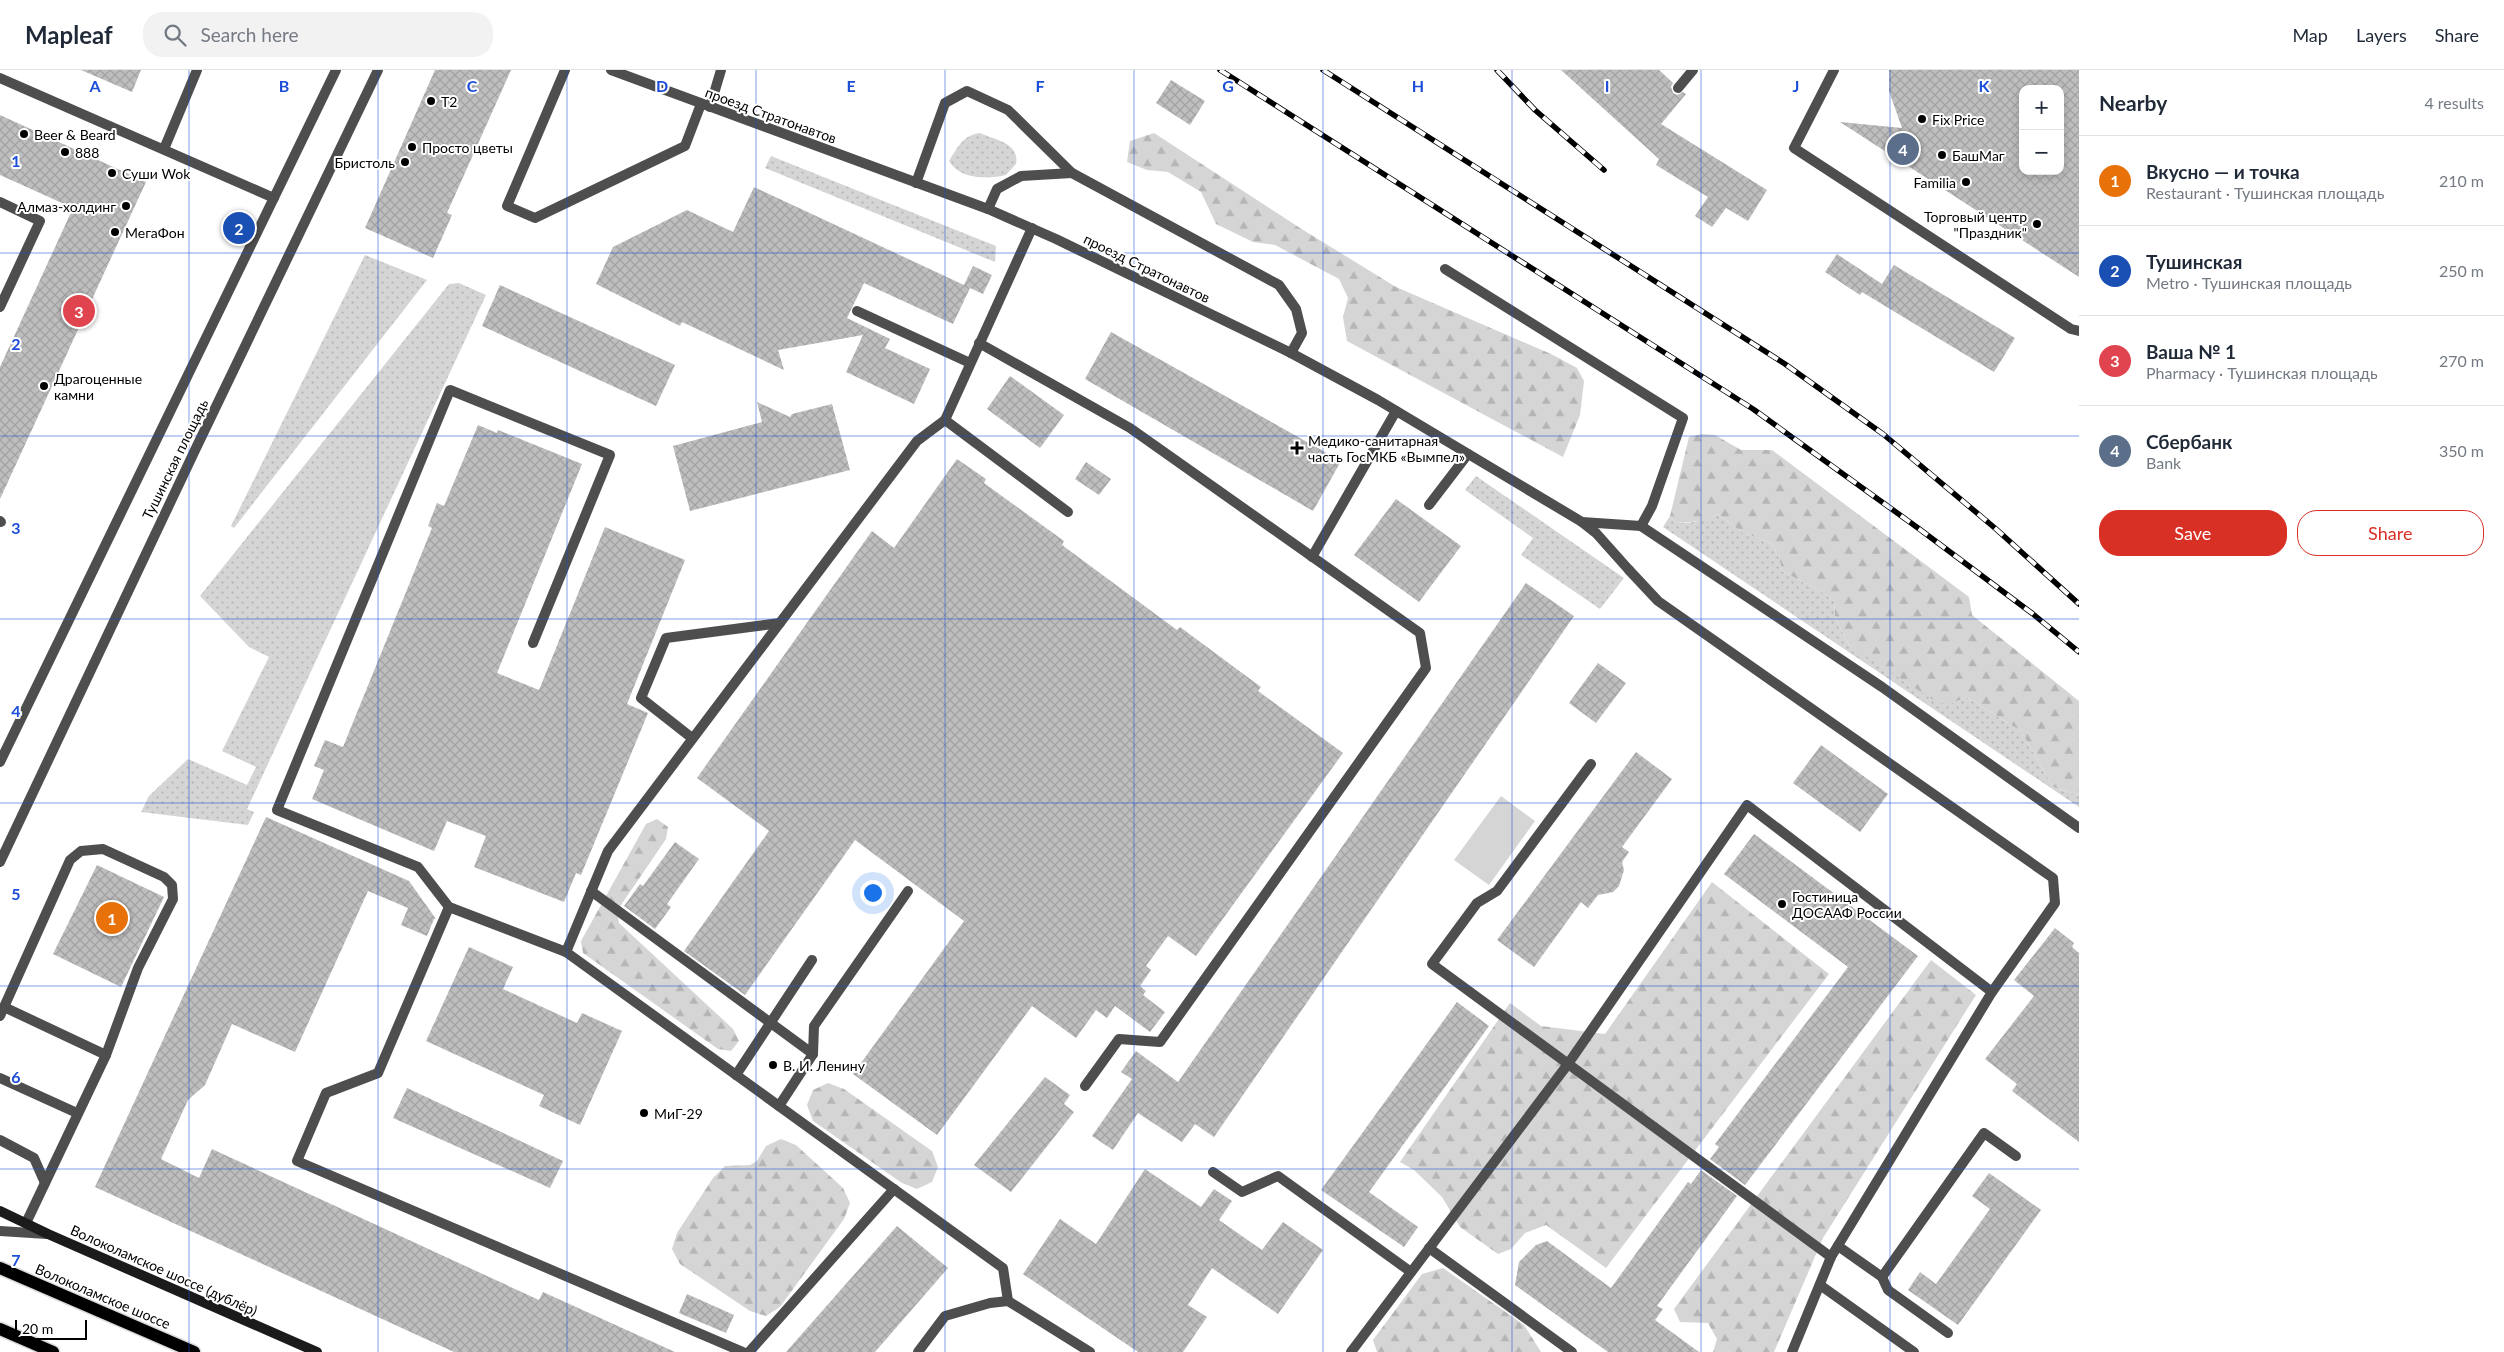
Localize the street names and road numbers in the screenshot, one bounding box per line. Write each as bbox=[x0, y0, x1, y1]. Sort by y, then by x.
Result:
street label: проезд Стратонавтов bbox=[703, 83, 839, 147]
street label: проезд Стратонавтов bbox=[1081, 230, 1213, 306]
street label: Тушинская площадь bbox=[139, 396, 212, 522]
street label: Волоколамское шоссе (дублёр) bbox=[68, 1221, 260, 1319]
street label: Волоколамское шоссе bbox=[33, 1260, 173, 1332]

